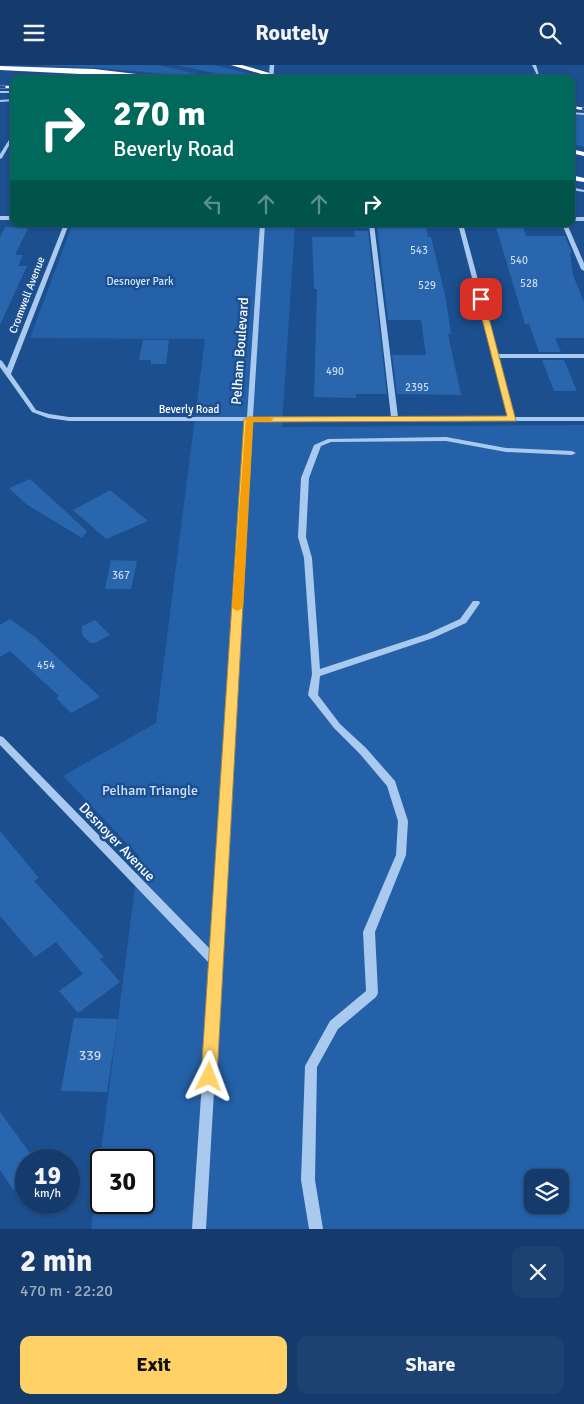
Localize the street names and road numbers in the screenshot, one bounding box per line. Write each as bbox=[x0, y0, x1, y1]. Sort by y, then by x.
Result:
street label: Cromwell Avenue bbox=[6, 255, 48, 335]
street label: Pelham Boulevard bbox=[228, 297, 252, 405]
street label: Beverly Road bbox=[159, 403, 219, 416]
street label: Desnoyer Avenue bbox=[75, 799, 159, 885]

